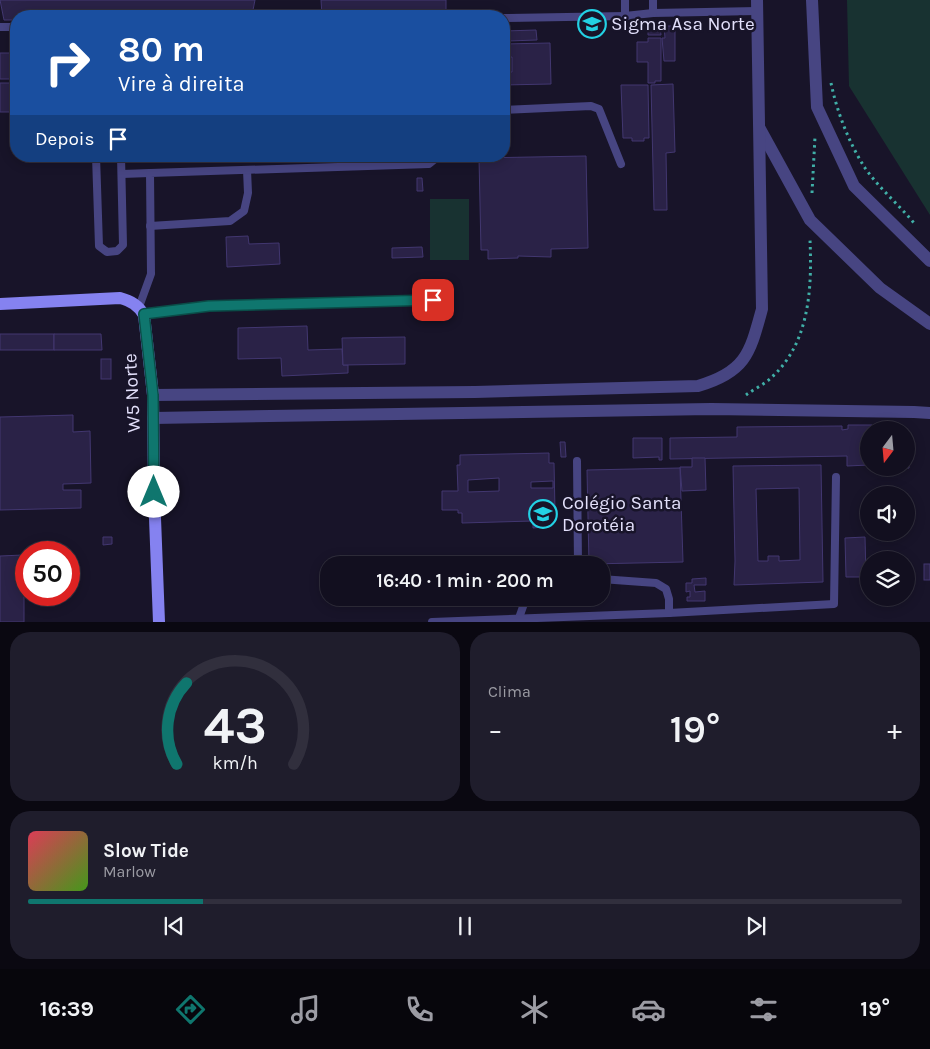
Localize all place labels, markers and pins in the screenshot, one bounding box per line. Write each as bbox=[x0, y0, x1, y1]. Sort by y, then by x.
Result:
school or university icon: Sigma Asa Norte bbox=[577, 9, 607, 39]
place label: Sigma Asa Norte bbox=[611, 13, 755, 35]
pin bbox=[412, 279, 454, 321]
place label: Colégio Santa Dorotéia bbox=[562, 492, 681, 536]
school or university icon: Colégio Santa Dorotéia bbox=[528, 499, 558, 529]

